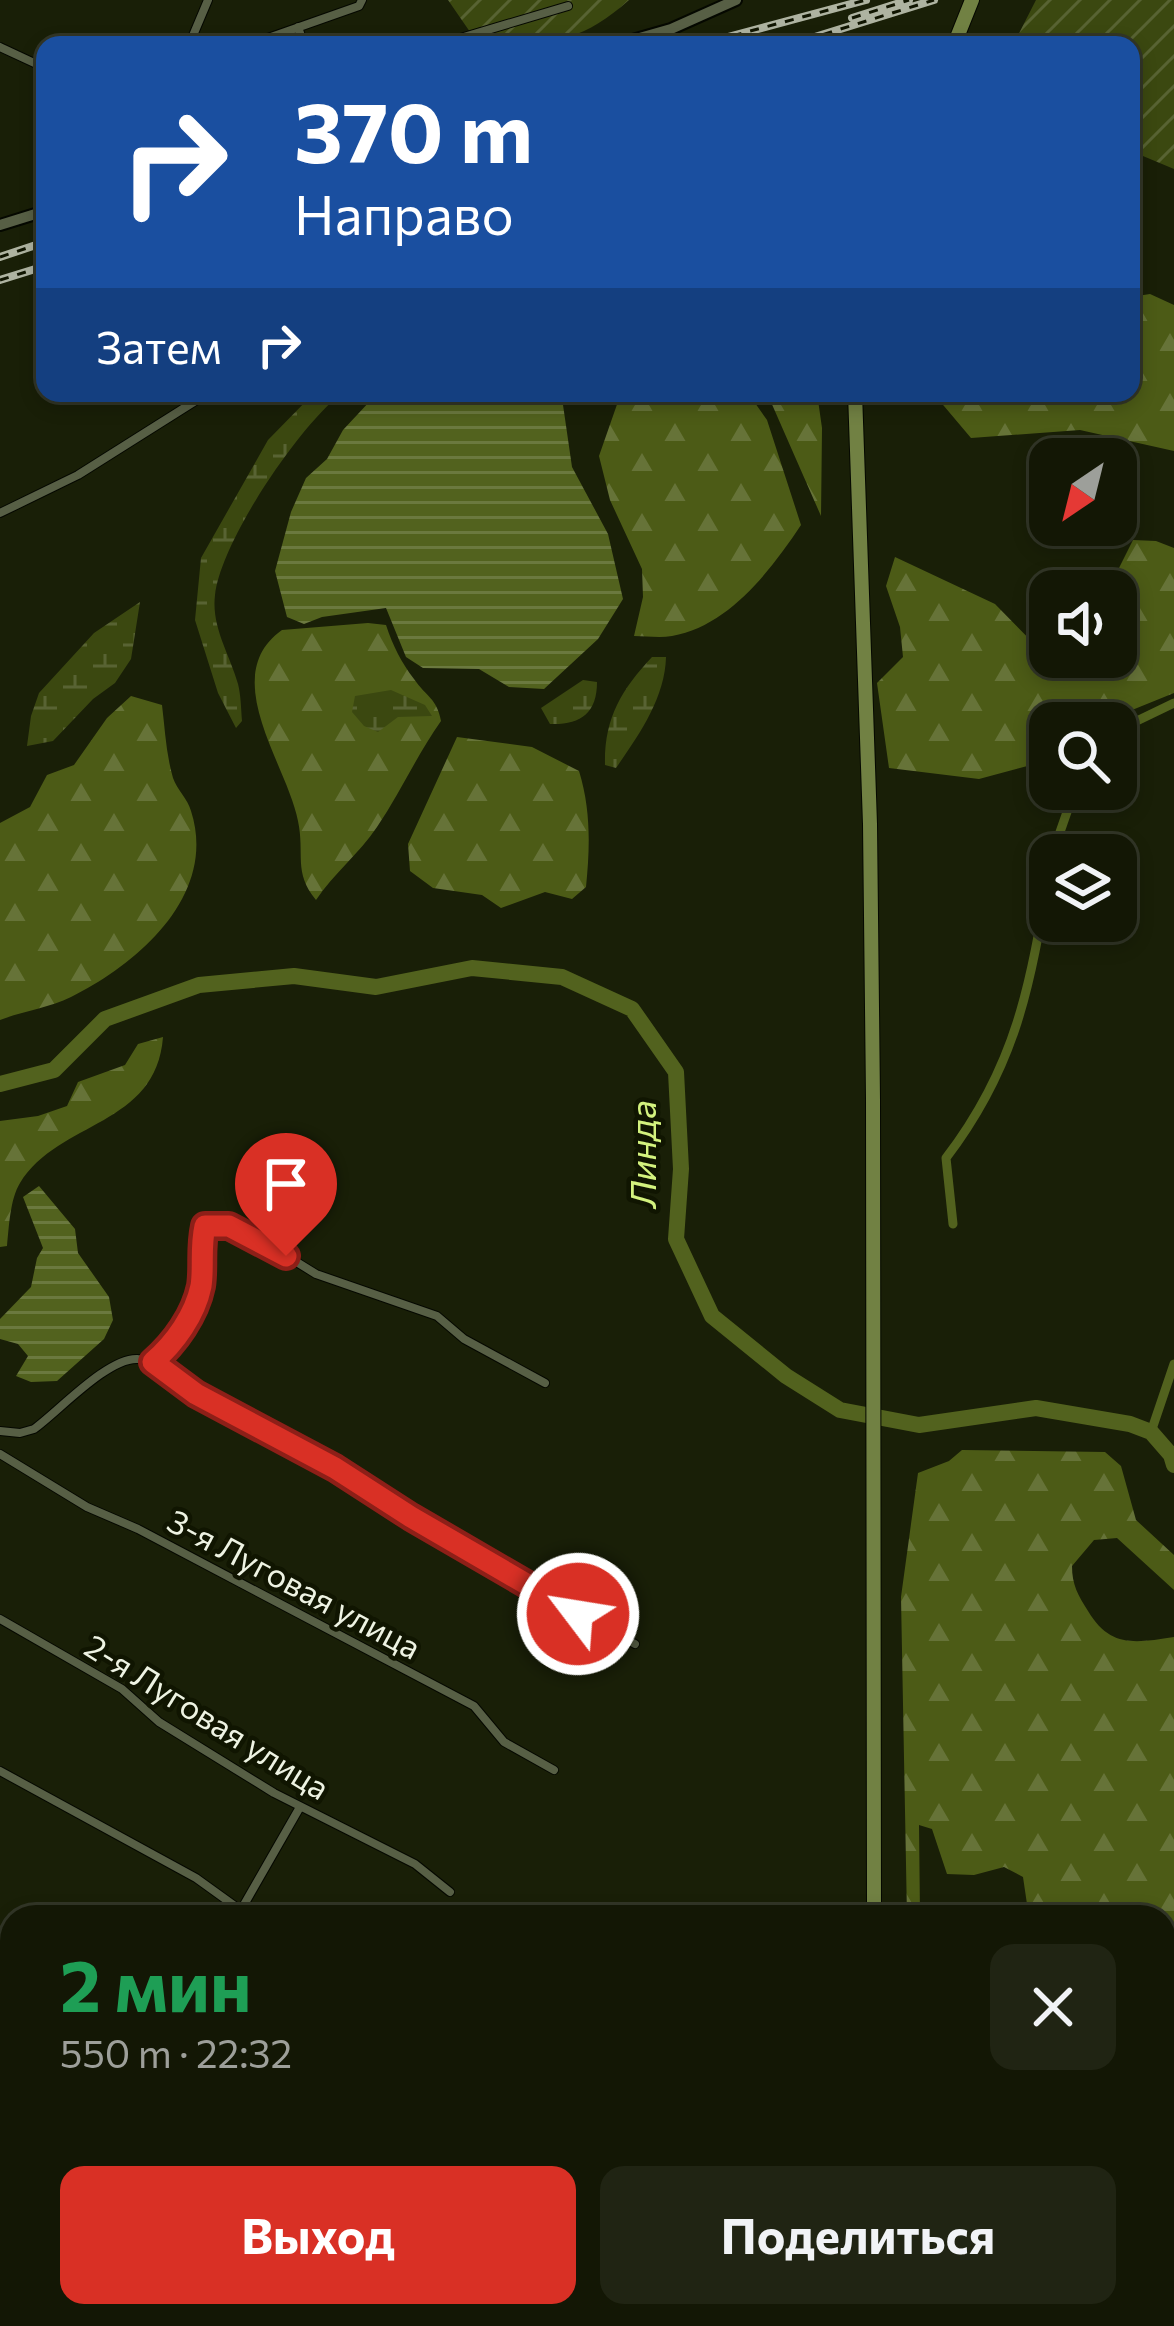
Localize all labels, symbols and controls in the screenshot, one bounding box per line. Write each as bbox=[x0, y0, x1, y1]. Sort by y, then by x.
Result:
text: 370 m bbox=[294, 78, 533, 180]
icon: right bbox=[96, 84, 252, 240]
text: Направо bbox=[294, 180, 514, 246]
icon: right bbox=[246, 312, 312, 378]
text: Затем bbox=[96, 318, 222, 373]
north arrow bbox=[1029, 438, 1137, 546]
map controls bbox=[1029, 438, 1137, 942]
button: sound bbox=[1029, 570, 1137, 678]
button: search bbox=[1029, 702, 1137, 810]
button: layers bbox=[1029, 834, 1137, 942]
water label: Линда bbox=[619, 1100, 663, 1210]
pin bbox=[235, 1133, 337, 1256]
icon: arrive bbox=[253, 1151, 319, 1217]
street label: 3-я Луговая улица bbox=[161, 1499, 428, 1667]
position arrow bbox=[515, 1551, 641, 1677]
street label: 2-я Луговая улица bbox=[78, 1624, 338, 1807]
text: 2 мин bbox=[60, 1939, 252, 2027]
button: close bbox=[990, 1944, 1116, 2070]
text: 550 m · 22:32 bbox=[60, 2028, 292, 2076]
button: Выход bbox=[60, 2166, 576, 2304]
button: Поделиться bbox=[600, 2166, 1116, 2304]

